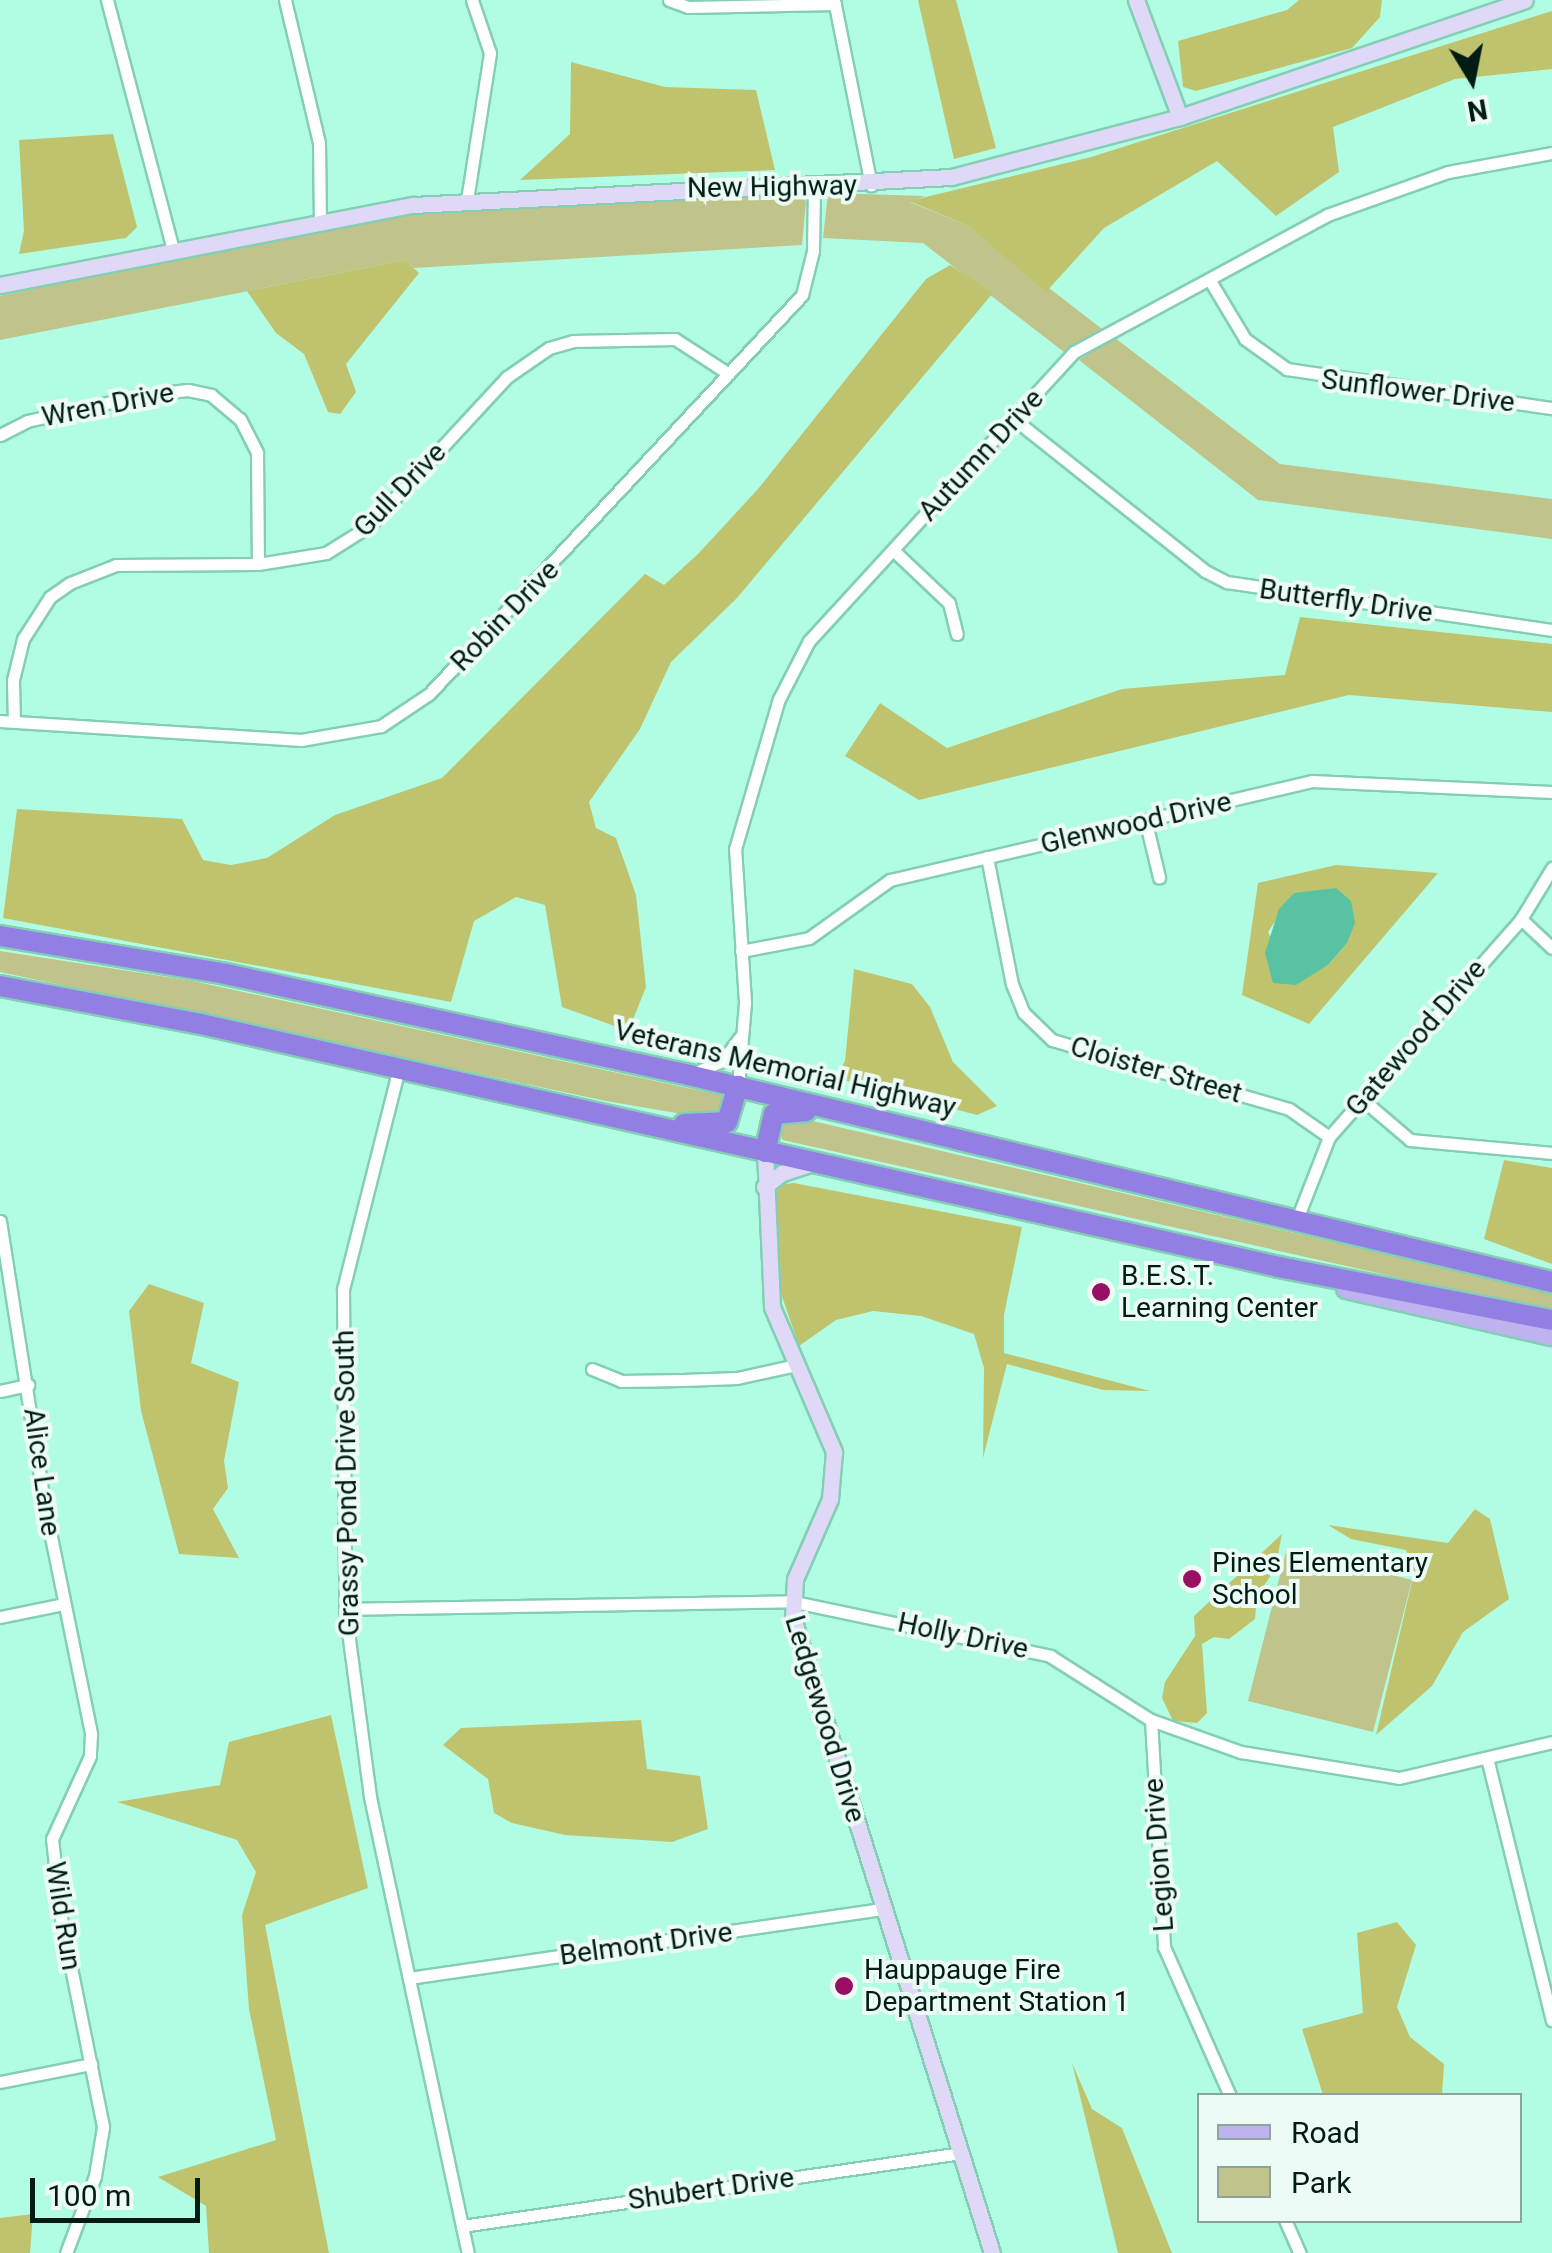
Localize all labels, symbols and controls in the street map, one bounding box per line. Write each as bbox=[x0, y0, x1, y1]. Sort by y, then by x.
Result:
north arrow bbox=[1422, 30, 1522, 130]
text: N bbox=[1465, 92, 1490, 128]
street label: New Highway bbox=[687, 169, 857, 205]
street label: Sunflower Drive bbox=[1319, 362, 1517, 420]
street label: Wren Drive bbox=[39, 376, 177, 434]
street label: Autumn Drive bbox=[911, 382, 1051, 528]
street label: Gull Drive bbox=[347, 436, 453, 544]
street label: Robin Drive bbox=[444, 554, 566, 678]
street label: Butterfly Drive bbox=[1257, 572, 1435, 630]
street label: Glenwood Drive bbox=[1037, 785, 1235, 861]
street label: Gatewood Drive bbox=[1339, 953, 1493, 1123]
street label: Veterans Memorial Highway bbox=[611, 1013, 959, 1125]
street label: Cloister Street bbox=[1067, 1030, 1245, 1110]
place label: B.E.S.T. Learning Center bbox=[1121, 1259, 1318, 1325]
marker: B.E.S.T. Learning Center bbox=[1090, 1281, 1112, 1303]
street label: Grassy Pond Drive South bbox=[328, 1330, 366, 1636]
street label: Alice Lane bbox=[16, 1406, 68, 1538]
place label: Pines Elementary School bbox=[1212, 1546, 1428, 1612]
marker: Pines Elementary School bbox=[1181, 1568, 1203, 1590]
street label: Holly Drive bbox=[895, 1606, 1031, 1666]
street label: Ledgewood Drive bbox=[778, 1611, 872, 1827]
street label: Legion Drive bbox=[1137, 1777, 1181, 1933]
street label: Wild Run bbox=[38, 1859, 88, 1973]
street label: Belmont Drive bbox=[557, 1915, 735, 1973]
place label: Hauppauge Fire Department Station 1 bbox=[864, 1953, 1130, 2019]
marker: Hauppauge Fire Department Station 1 bbox=[833, 1975, 855, 1997]
legend bbox=[1197, 2093, 1522, 2223]
text: Road bbox=[1291, 2115, 1360, 2150]
scale bar bbox=[35, 2158, 205, 2220]
street label: Shubert Drive bbox=[626, 2161, 796, 2217]
text: Park bbox=[1291, 2165, 1351, 2200]
text: 100 m bbox=[47, 2178, 131, 2213]

